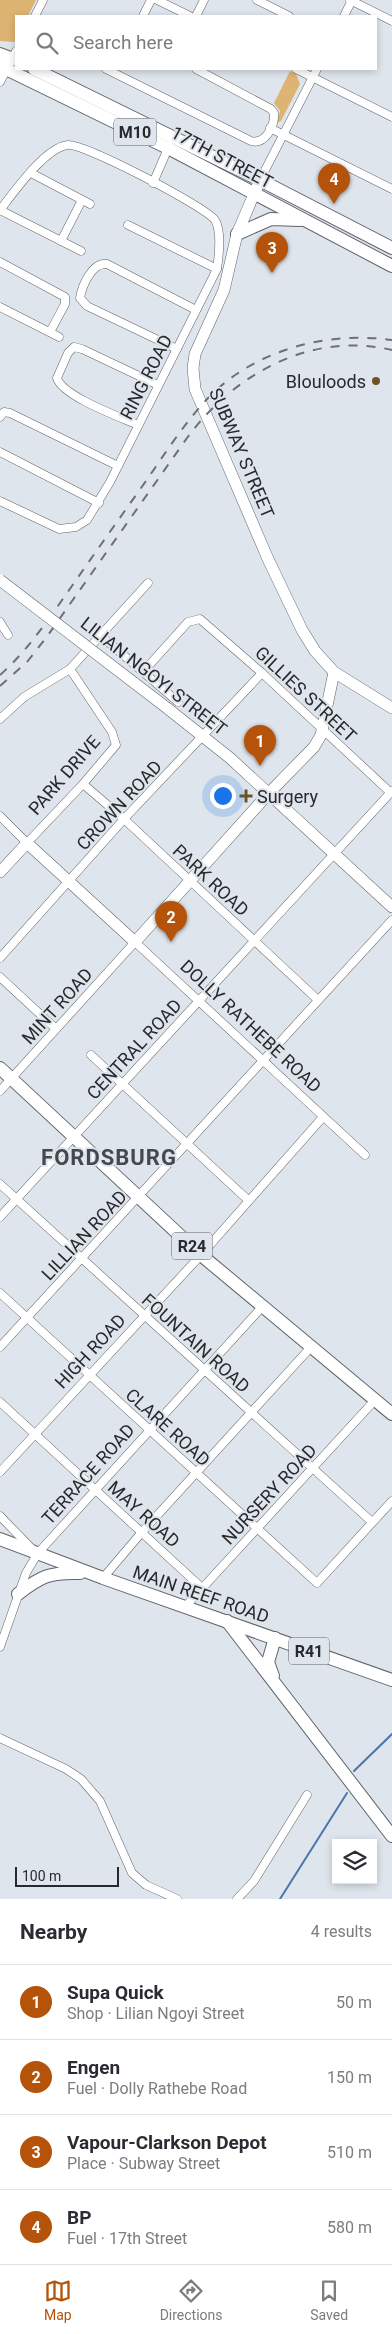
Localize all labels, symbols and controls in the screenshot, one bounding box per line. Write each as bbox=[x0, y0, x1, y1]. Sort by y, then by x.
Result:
search box bbox=[15, 15, 377, 70]
icon: search bbox=[33, 29, 61, 57]
text: Search here bbox=[73, 31, 173, 54]
road number: M10 bbox=[114, 118, 156, 146]
street label: 17TH STREET bbox=[168, 121, 277, 193]
pin: 4 bbox=[318, 163, 350, 204]
pin: 3 bbox=[256, 232, 288, 273]
street label: RING ROAD bbox=[116, 331, 176, 423]
place label: Blouloods bbox=[286, 371, 366, 392]
marker: Blouloods bbox=[370, 375, 382, 387]
street label: SUBWAY STREET bbox=[205, 385, 279, 521]
street label: LILIAN NGOYI STREET bbox=[77, 612, 231, 740]
street label: GILLIES STREET bbox=[251, 642, 361, 746]
pin: 1 bbox=[244, 725, 276, 766]
street label: PARK DRIVE bbox=[24, 731, 104, 819]
street label: CROWN ROAD bbox=[72, 756, 166, 854]
your location bbox=[210, 783, 236, 809]
place label: Surgery bbox=[257, 786, 318, 807]
marker: Surgery bbox=[239, 789, 253, 803]
street label: PARK ROAD bbox=[169, 840, 253, 920]
pin: 2 bbox=[155, 901, 187, 942]
street label: DOLLY RATHEBE ROAD bbox=[176, 955, 326, 1097]
street label: MINT ROAD bbox=[17, 964, 97, 1048]
street label: CENTRAL ROAD bbox=[82, 995, 186, 1103]
district label: FORDSBURG bbox=[41, 1145, 177, 1170]
street label: LILLIAN ROAD bbox=[37, 1186, 131, 1284]
road number: R24 bbox=[172, 1232, 212, 1260]
street label: FOUNTAIN ROAD bbox=[138, 1289, 254, 1397]
street label: HIGH ROAD bbox=[50, 1309, 130, 1393]
street label: CLARE ROAD bbox=[122, 1384, 214, 1470]
street label: TERRACE ROAD bbox=[37, 1419, 139, 1529]
street label: NURSERY ROAD bbox=[217, 1440, 321, 1548]
street label: MAY ROAD bbox=[104, 1476, 184, 1552]
street label: MAIN REEF ROAD bbox=[130, 1561, 272, 1627]
road number: R41 bbox=[289, 1638, 329, 1664]
map controls bbox=[332, 1839, 377, 1884]
button: layers bbox=[332, 1839, 377, 1884]
scale bar bbox=[15, 1864, 119, 1887]
text: 100 m bbox=[22, 1868, 61, 1884]
text: Nearby bbox=[20, 1920, 87, 1944]
text: 4 results bbox=[311, 1922, 372, 1941]
text: Supa Quick bbox=[67, 1981, 164, 2004]
text: 1 bbox=[31, 1993, 41, 2012]
text: 50 m bbox=[336, 1993, 372, 2012]
text: Shop · Lilian Ngoyi Street bbox=[67, 2004, 244, 2023]
text: Engen bbox=[67, 2056, 120, 2079]
text: 2 bbox=[31, 2068, 41, 2087]
text: 150 m bbox=[327, 2068, 372, 2087]
text: Fuel · Dolly Rathebe Road bbox=[67, 2079, 247, 2098]
text: Vapour-Clarkson Depot bbox=[67, 2131, 267, 2154]
text: 3 bbox=[31, 2143, 41, 2162]
text: 510 m bbox=[327, 2143, 372, 2162]
text: Place · Subway Street bbox=[67, 2154, 220, 2173]
text: BP bbox=[67, 2206, 91, 2229]
text: 4 bbox=[31, 2218, 41, 2237]
text: 580 m bbox=[327, 2218, 372, 2237]
text: Fuel · 17th Street bbox=[67, 2229, 187, 2248]
tab: Map bbox=[44, 2277, 72, 2323]
tab: Directions bbox=[160, 2277, 223, 2323]
tab: Saved bbox=[310, 2277, 348, 2323]

